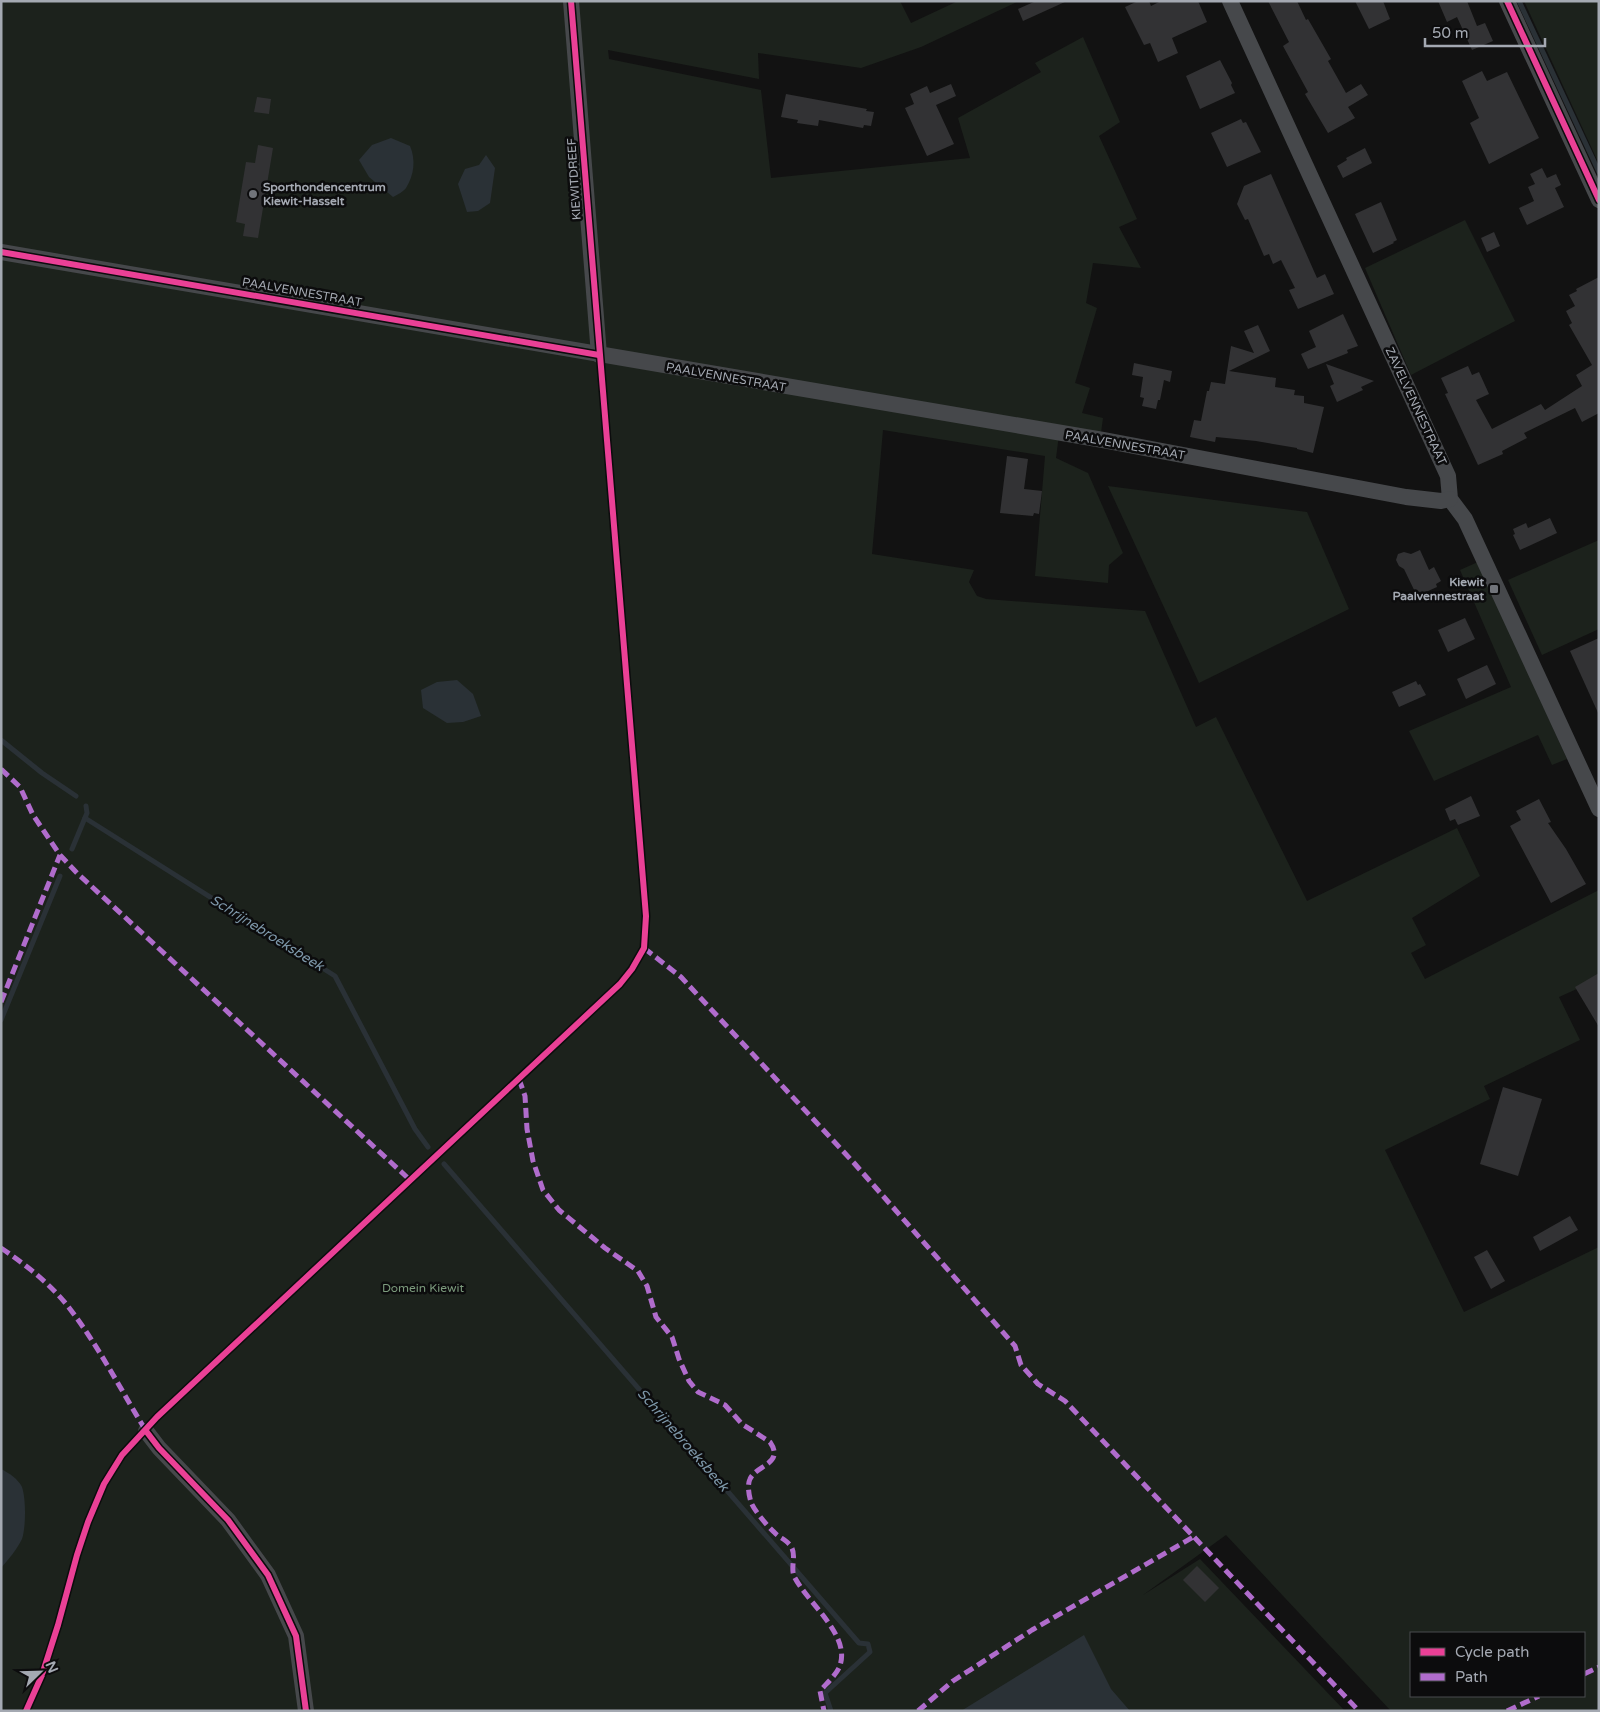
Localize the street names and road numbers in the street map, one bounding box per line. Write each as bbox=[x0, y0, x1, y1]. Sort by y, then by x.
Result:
street label: KIEWITDREEF bbox=[564, 138, 584, 220]
street label: PAALVENNESTRAAT bbox=[241, 275, 364, 310]
street label: ZAVELVENNESTRAAT bbox=[1383, 345, 1450, 468]
street label: PAALVENNESTRAAT bbox=[665, 360, 788, 395]
street label: PAALVENNESTRAAT bbox=[1064, 428, 1187, 463]

